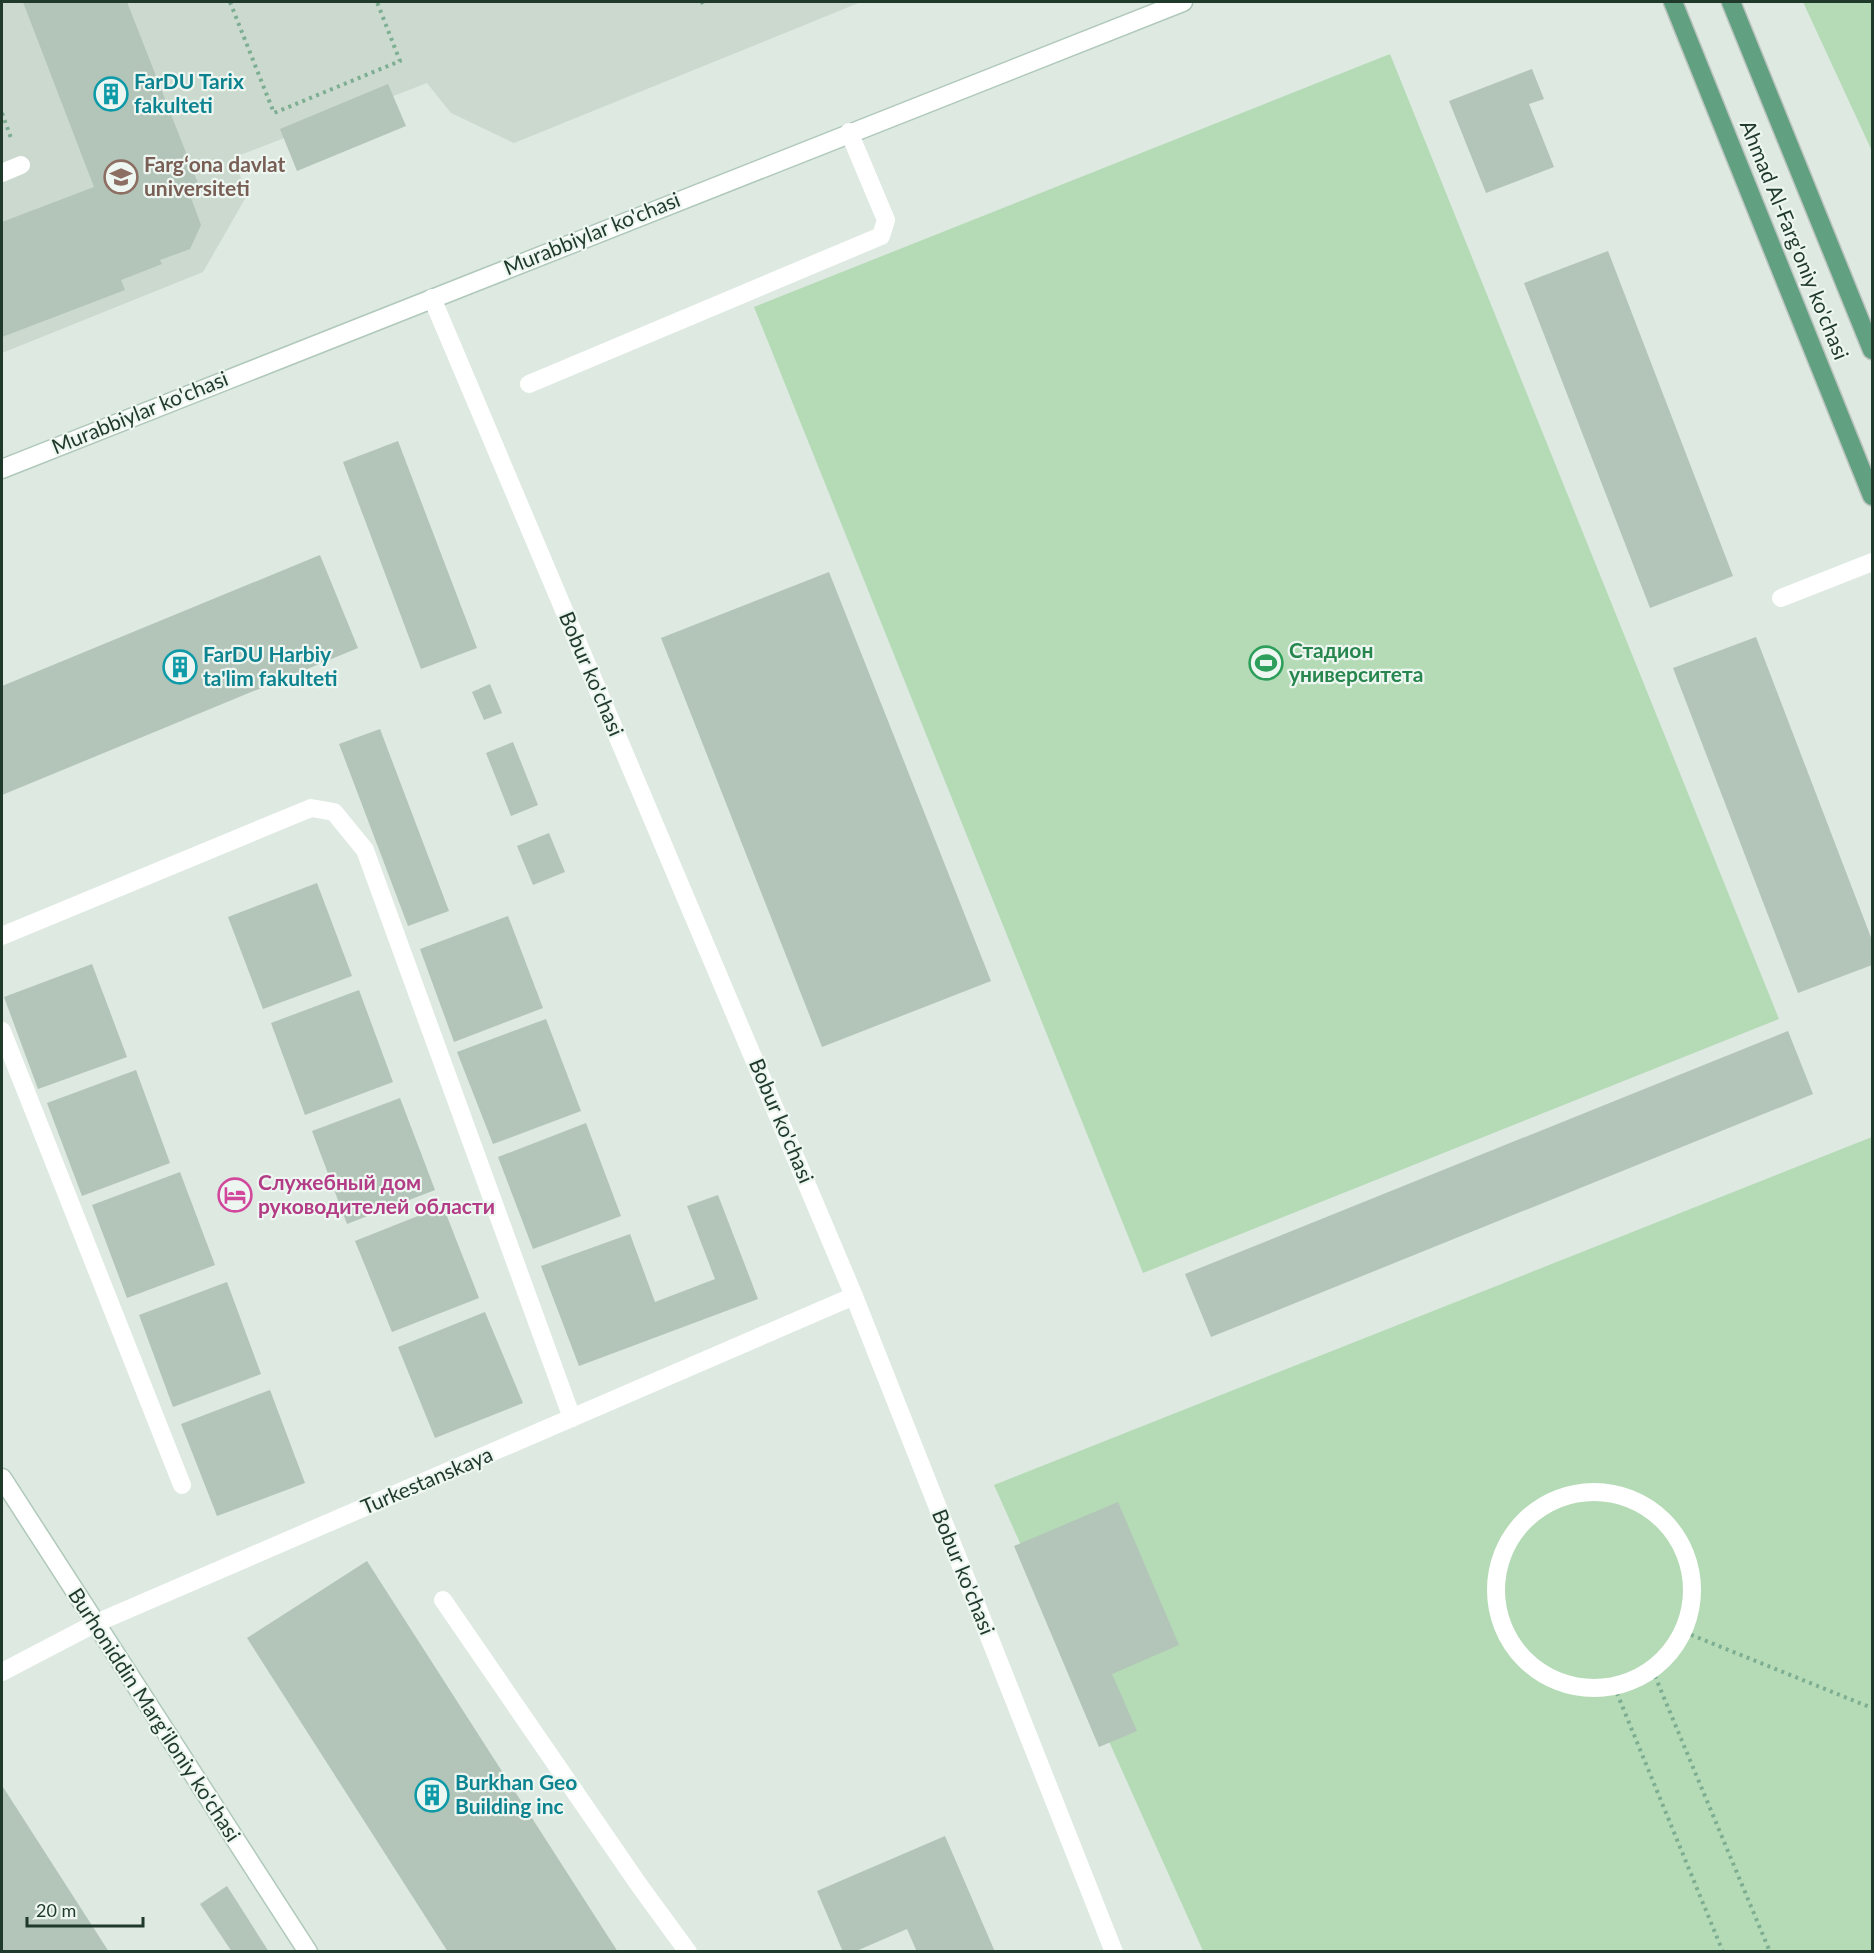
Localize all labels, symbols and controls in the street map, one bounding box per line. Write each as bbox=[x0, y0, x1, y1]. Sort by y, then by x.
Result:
place label: FarDU Tarix fakulteti bbox=[134, 68, 244, 117]
building icon: FarDU Tarix fakulteti bbox=[93, 76, 129, 112]
street label: Ahmad Al-Farg'oniy ko'chasi bbox=[1736, 116, 1855, 363]
place label: Fargʻona davlat universiteti bbox=[144, 151, 285, 200]
school or university icon: Fargʻona davlat universiteti bbox=[103, 159, 139, 195]
street label: Murabbiylar ko'chasi bbox=[500, 186, 683, 279]
street label: Murabbiylar ko'chasi bbox=[48, 365, 231, 458]
street label: Bobur ko'chasi bbox=[555, 607, 630, 740]
place label: Стадион университета bbox=[1289, 637, 1423, 686]
place label: FarDU Harbiy ta'lim fakulteti bbox=[203, 641, 338, 690]
sports icon: Стадион университета bbox=[1248, 645, 1284, 681]
building icon: FarDU Harbiy ta'lim fakulteti bbox=[162, 649, 198, 685]
street label: Bobur ko'chasi bbox=[745, 1054, 820, 1187]
place label: Служебный дом руководителей области bbox=[258, 1169, 495, 1218]
hotel icon: Служебный дом руководителей области bbox=[217, 1177, 253, 1213]
street label: Turkestanskaya bbox=[357, 1441, 496, 1519]
street label: Bobur ko'chasi bbox=[928, 1505, 1001, 1638]
street label: Burhoniddin Marg'iloniy ko'chasi bbox=[64, 1583, 247, 1846]
place label: Burkhan Geo Building inc bbox=[455, 1769, 577, 1818]
building icon: Burkhan Geo Building inc bbox=[414, 1777, 450, 1813]
scale bar bbox=[27, 1890, 142, 1928]
text: 20 m bbox=[36, 1899, 76, 1921]

